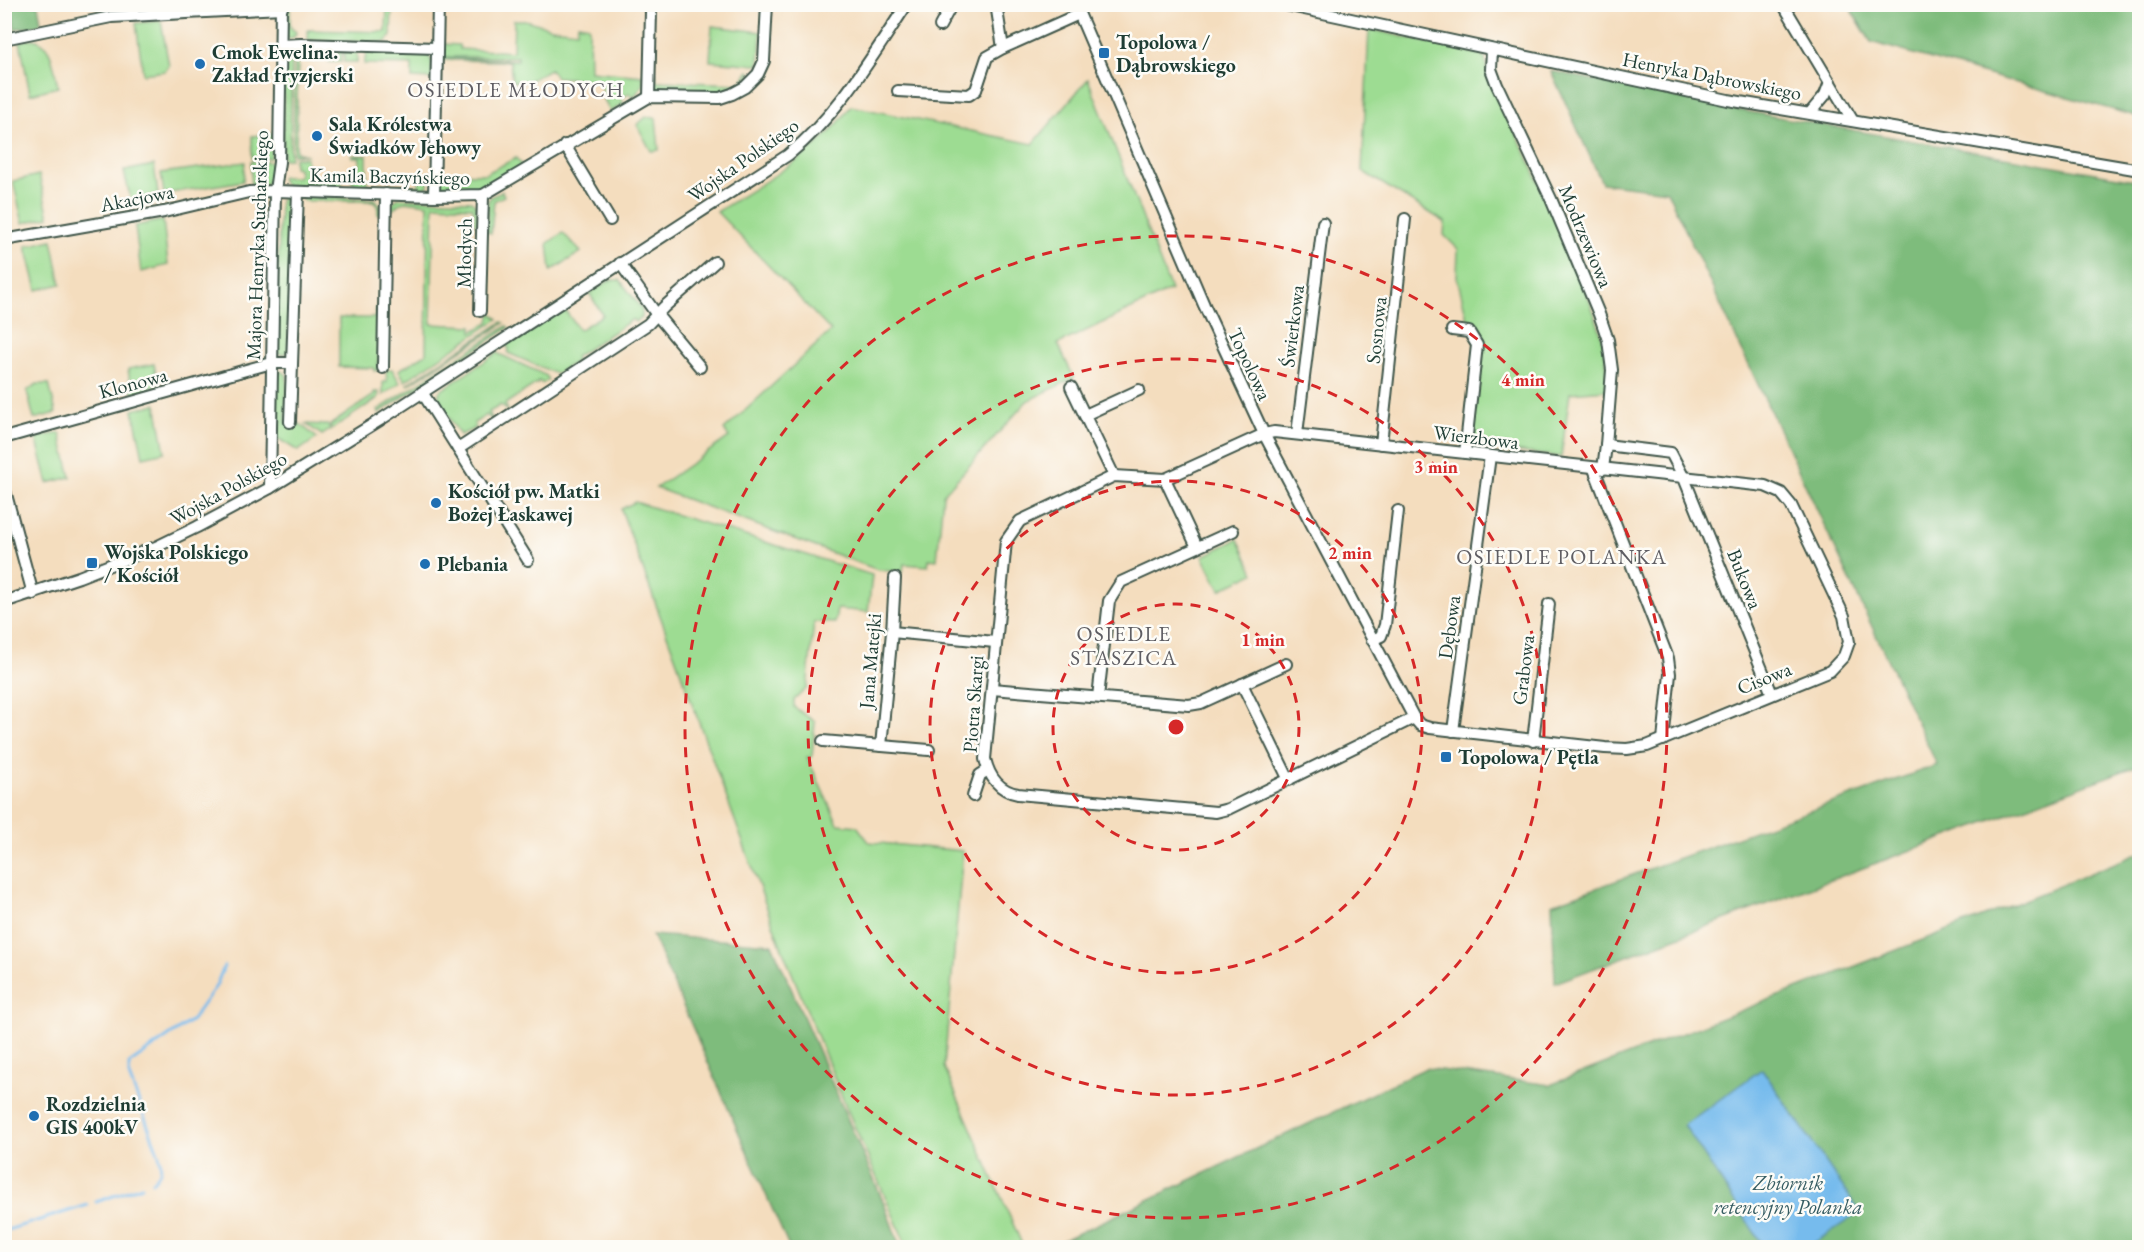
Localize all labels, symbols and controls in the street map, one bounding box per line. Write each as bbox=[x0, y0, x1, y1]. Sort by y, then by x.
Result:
place label: Topolowa / Dąbrowskiego bbox=[1116, 29, 1236, 78]
place label: Cmok Ewelina. Zakład fryzjerski bbox=[212, 39, 354, 88]
marker: Topolowa / Dąbrowskiego bbox=[1097, 46, 1111, 60]
street label: Henryka Dąbrowskiego bbox=[1620, 46, 1804, 106]
marker: Cmok Ewelina. Zakład fryzjerski bbox=[193, 57, 207, 71]
district label: OSIEDLE MŁODYCH bbox=[407, 76, 625, 103]
place label: Sala Królestwa Świadków Jehowy bbox=[329, 111, 481, 160]
street label: Wojska Polskiego bbox=[682, 112, 804, 208]
marker: Sala Królestwa Świadków Jehowy bbox=[310, 129, 324, 143]
street label: Majora Henryka Sucharskiego bbox=[240, 130, 274, 360]
street label: Kamila Baczyńskiego bbox=[310, 162, 470, 190]
street label: Akacjowa bbox=[97, 178, 176, 218]
street label: Modrzewiowa bbox=[1553, 181, 1619, 291]
street label: Młodych bbox=[450, 218, 478, 288]
street label: Świerkowa bbox=[1274, 283, 1310, 369]
street label: Sosnowa bbox=[1360, 295, 1392, 365]
street label: Topolowa bbox=[1222, 324, 1278, 404]
street label: Klonowa bbox=[96, 361, 170, 405]
text: 4 min bbox=[1501, 368, 1545, 391]
street label: Wierzbowa bbox=[1432, 419, 1520, 455]
street label: Wojska Polskiego bbox=[165, 445, 291, 531]
text: 3 min bbox=[1414, 455, 1458, 478]
place label: Kościół pw. Matki Bożej Łaskawej bbox=[448, 478, 600, 527]
marker: Kościół pw. Matki Bożej Łaskawej bbox=[429, 496, 443, 510]
place label: Wojska Polskiego / Kościół bbox=[104, 539, 248, 588]
text: 2 min bbox=[1328, 541, 1372, 564]
district label: OSIEDLE POLANKA bbox=[1456, 543, 1668, 570]
street label: Bukowa bbox=[1721, 545, 1769, 613]
place label: Plebania bbox=[437, 551, 508, 577]
marker: Wojska Polskiego / Kościół bbox=[85, 556, 99, 570]
marker: Plebania bbox=[418, 557, 432, 571]
street label: Dębowa bbox=[1432, 593, 1466, 661]
street label: Jana Matejki bbox=[853, 612, 887, 712]
district label: OSIEDLE STASZICA bbox=[1070, 620, 1178, 671]
text: 1 min bbox=[1241, 628, 1285, 651]
street label: Grabowa bbox=[1506, 633, 1540, 707]
street label: Piotra Skargi bbox=[957, 654, 989, 754]
street label: Cisowa bbox=[1733, 655, 1795, 701]
centre of rings bbox=[1166, 717, 1186, 737]
place label: Topolowa / Pętla bbox=[1458, 744, 1599, 770]
marker: Topolowa / Pętla bbox=[1439, 750, 1453, 764]
place label: Rozdzielnia GIS 400kV bbox=[46, 1091, 146, 1140]
marker: Rozdzielnia GIS 400kV bbox=[27, 1109, 41, 1123]
water label: Zbiornik retencyjny Polanka bbox=[1713, 1169, 1863, 1220]

